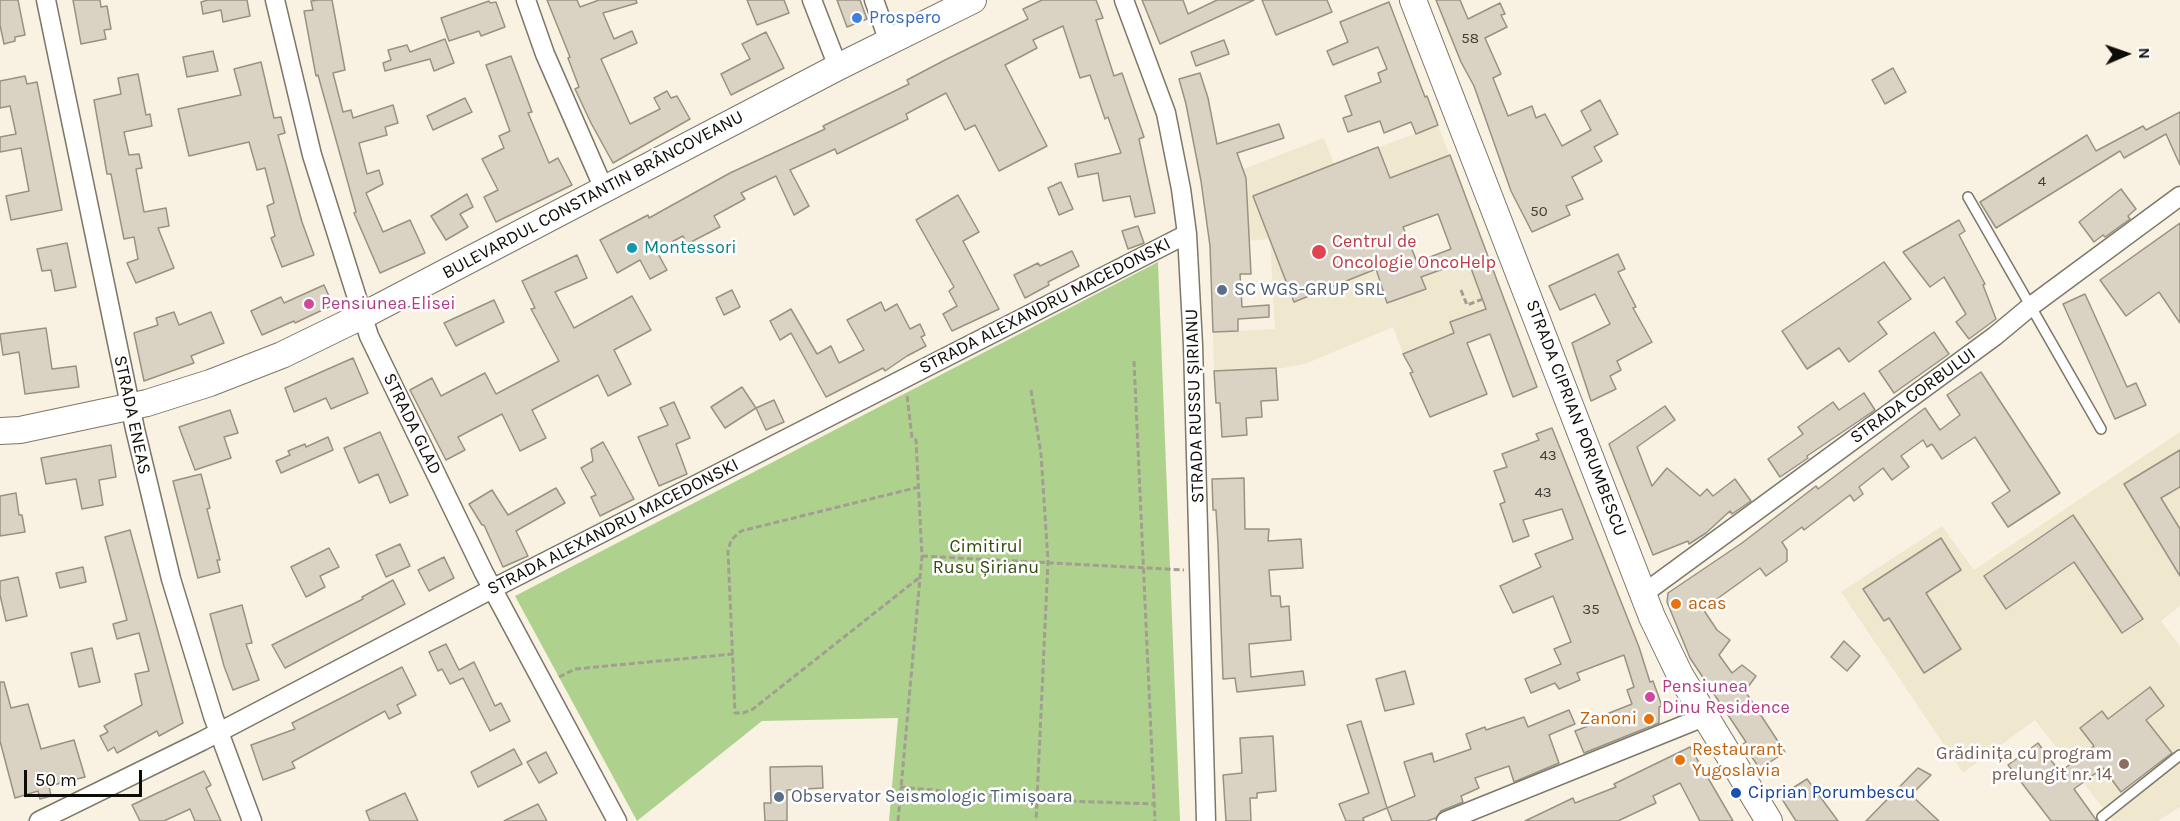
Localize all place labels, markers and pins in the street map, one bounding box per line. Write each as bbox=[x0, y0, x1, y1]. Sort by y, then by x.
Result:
place label: Prospero bbox=[869, 7, 941, 29]
marker: Prospero bbox=[850, 11, 864, 25]
place label: Centrul de Oncologie OncoHelp bbox=[1332, 231, 1496, 274]
place label: Montessori bbox=[644, 237, 737, 259]
marker: Montessori bbox=[625, 241, 639, 255]
marker: Centrul de Oncologie OncoHelp bbox=[1310, 243, 1328, 261]
place label: SC WGS-GRUP SRL bbox=[1234, 279, 1384, 301]
marker: SC WGS-GRUP SRL bbox=[1215, 283, 1229, 297]
place label: Pensiunea Elisei bbox=[321, 293, 456, 315]
marker: Pensiunea Elisei bbox=[302, 297, 316, 311]
place label: acas bbox=[1688, 593, 1727, 615]
marker: acas bbox=[1669, 597, 1683, 611]
place label: Pensiunea Dinu Residence bbox=[1662, 676, 1790, 718]
marker: Pensiunea Dinu Residence bbox=[1643, 690, 1657, 704]
place label: Zanoni bbox=[1580, 708, 1637, 730]
marker: Zanoni bbox=[1642, 712, 1656, 726]
place label: Restaurant Yugoslavia bbox=[1692, 739, 1783, 782]
place label: Grădinița cu program prelungit nr. 14 bbox=[1936, 743, 2112, 786]
marker: Restaurant Yugoslavia bbox=[1673, 753, 1687, 767]
marker: Grădinița cu program prelungit nr. 14 bbox=[2117, 757, 2131, 771]
place label: Ciprian Porumbescu bbox=[1748, 782, 1915, 804]
place label: Observator Seismologic Timișoara bbox=[791, 786, 1073, 808]
marker: Ciprian Porumbescu bbox=[1729, 786, 1743, 800]
marker: Observator Seismologic Timișoara bbox=[772, 790, 786, 804]

